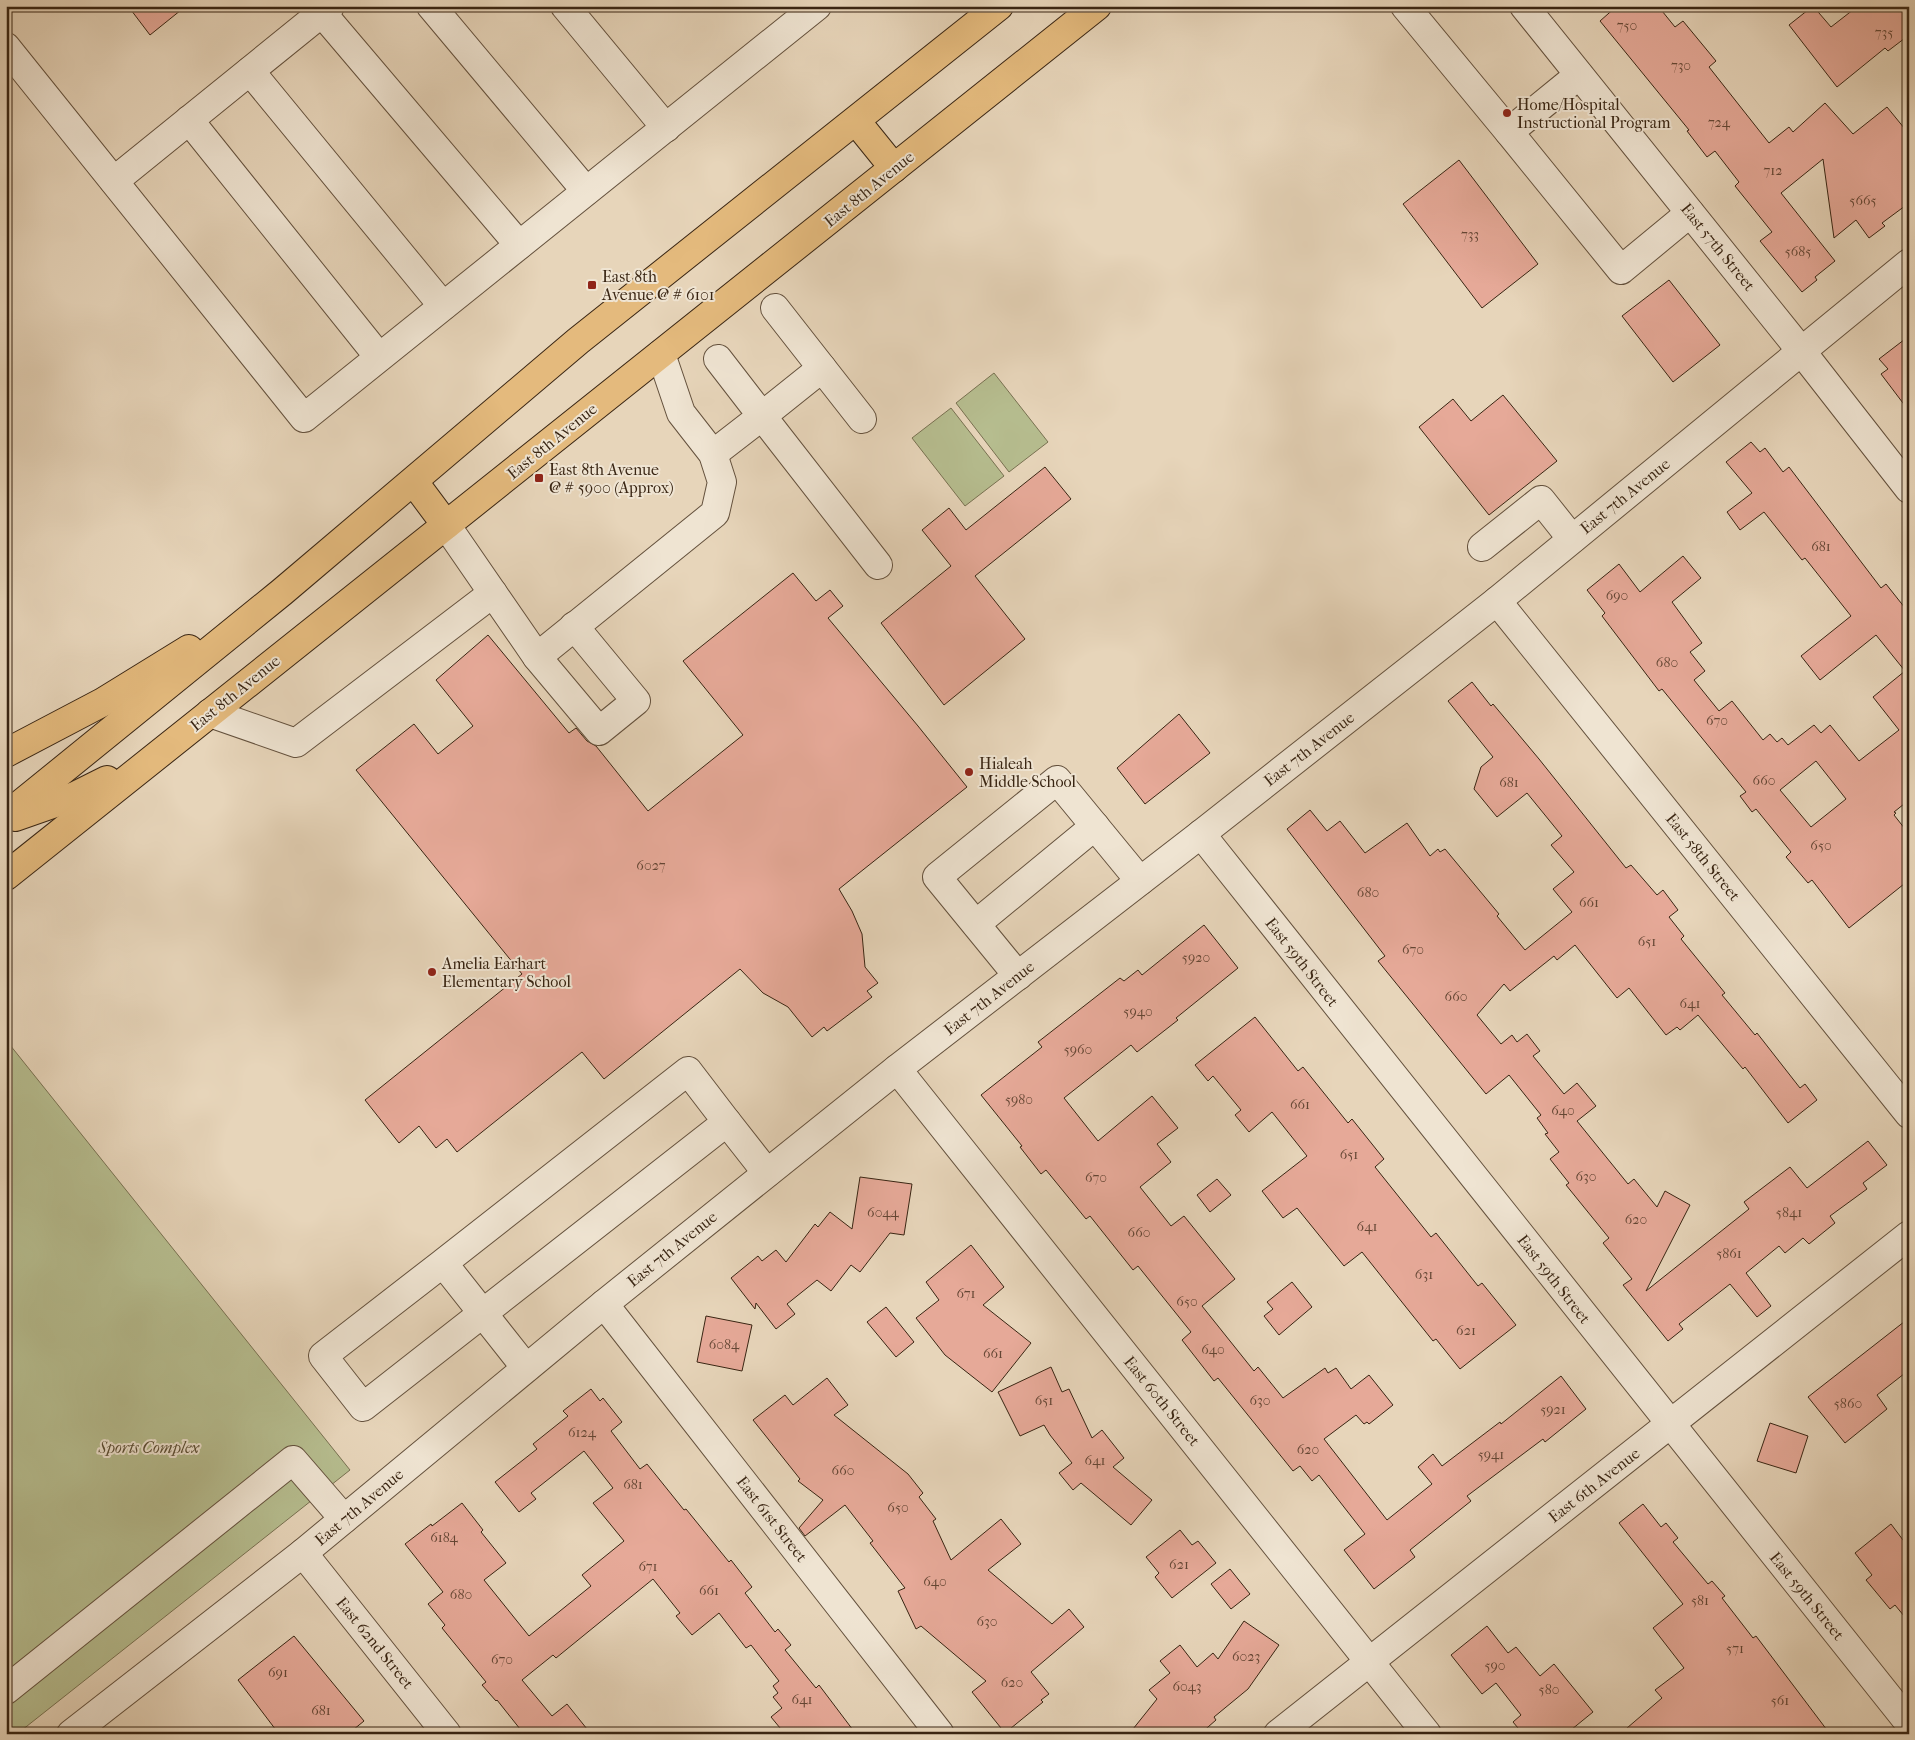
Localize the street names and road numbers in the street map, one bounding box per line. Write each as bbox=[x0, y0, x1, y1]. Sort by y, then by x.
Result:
street label: East 8th Avenue bbox=[820, 147, 918, 231]
street label: East 57th Street bbox=[1677, 199, 1759, 295]
street label: East 8th Avenue bbox=[503, 399, 601, 483]
street label: East 7th Avenue bbox=[1576, 454, 1674, 538]
street label: East 8th Avenue bbox=[186, 651, 284, 735]
street label: East 7th Avenue bbox=[1260, 708, 1358, 790]
street label: East 58th Street bbox=[1662, 809, 1744, 905]
street label: East 59th Street bbox=[1261, 914, 1343, 1011]
street label: East 7th Avenue bbox=[940, 957, 1038, 1039]
street label: East 7th Avenue bbox=[623, 1207, 721, 1291]
street label: East 59th Street bbox=[1513, 1231, 1595, 1328]
street label: East 60th Street bbox=[1120, 1352, 1204, 1450]
street label: East 6th Avenue bbox=[1545, 1443, 1644, 1527]
street label: East 7th Avenue bbox=[311, 1464, 407, 1550]
street label: East 61st Street bbox=[733, 1472, 812, 1566]
street label: East 59th Street bbox=[1766, 1548, 1849, 1644]
street label: East 62nd Street bbox=[332, 1593, 418, 1693]

